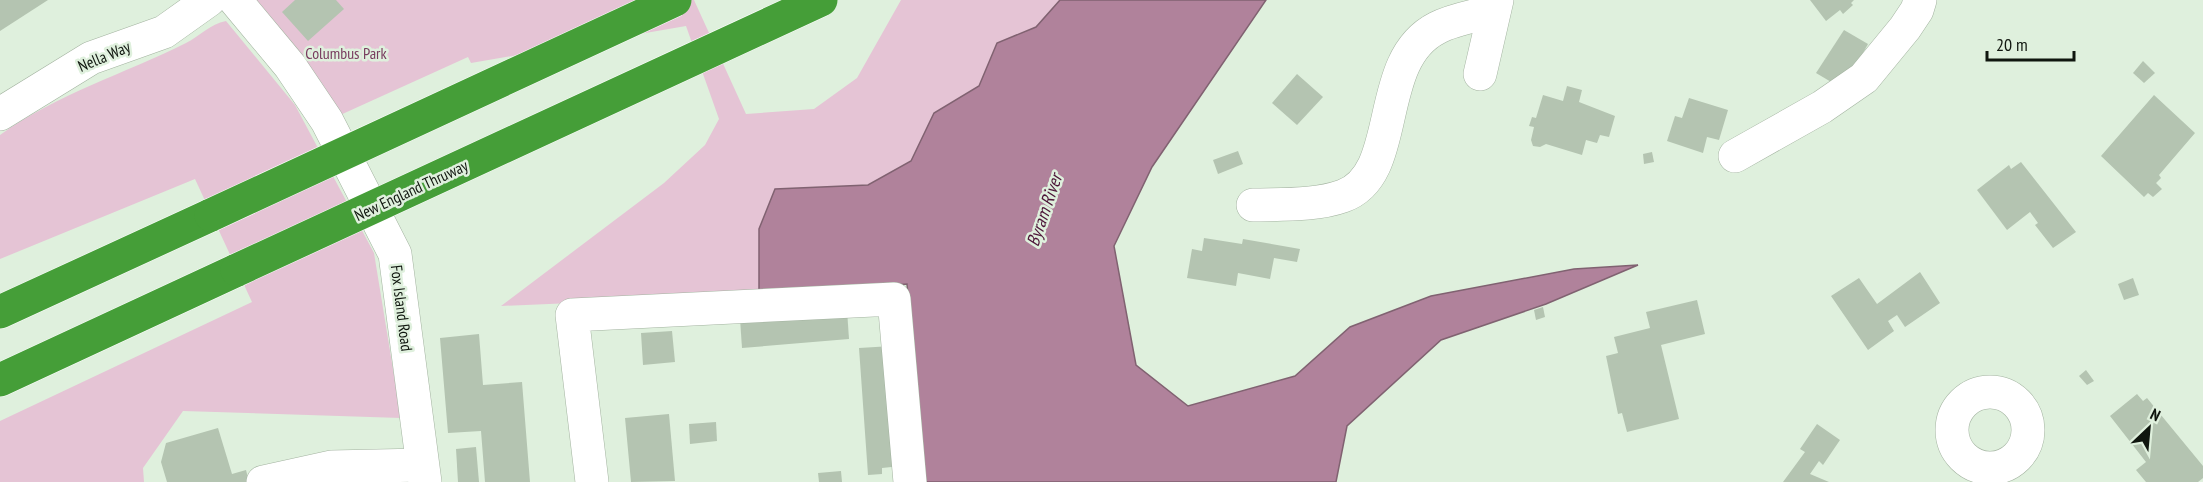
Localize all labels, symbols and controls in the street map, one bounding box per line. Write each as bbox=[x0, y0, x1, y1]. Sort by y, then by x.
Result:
scale bar bbox=[1987, 24, 2074, 62]
text: 20 m bbox=[1996, 33, 2028, 56]
street label: Nella Way bbox=[75, 36, 133, 76]
park label: Columbus Park bbox=[305, 43, 387, 63]
street label: New England Thruway bbox=[351, 155, 471, 225]
water label: Byram River bbox=[1021, 168, 1068, 249]
street label: Fox Island Road bbox=[387, 264, 417, 352]
north arrow bbox=[2119, 398, 2179, 458]
text: N bbox=[2147, 404, 2164, 425]

